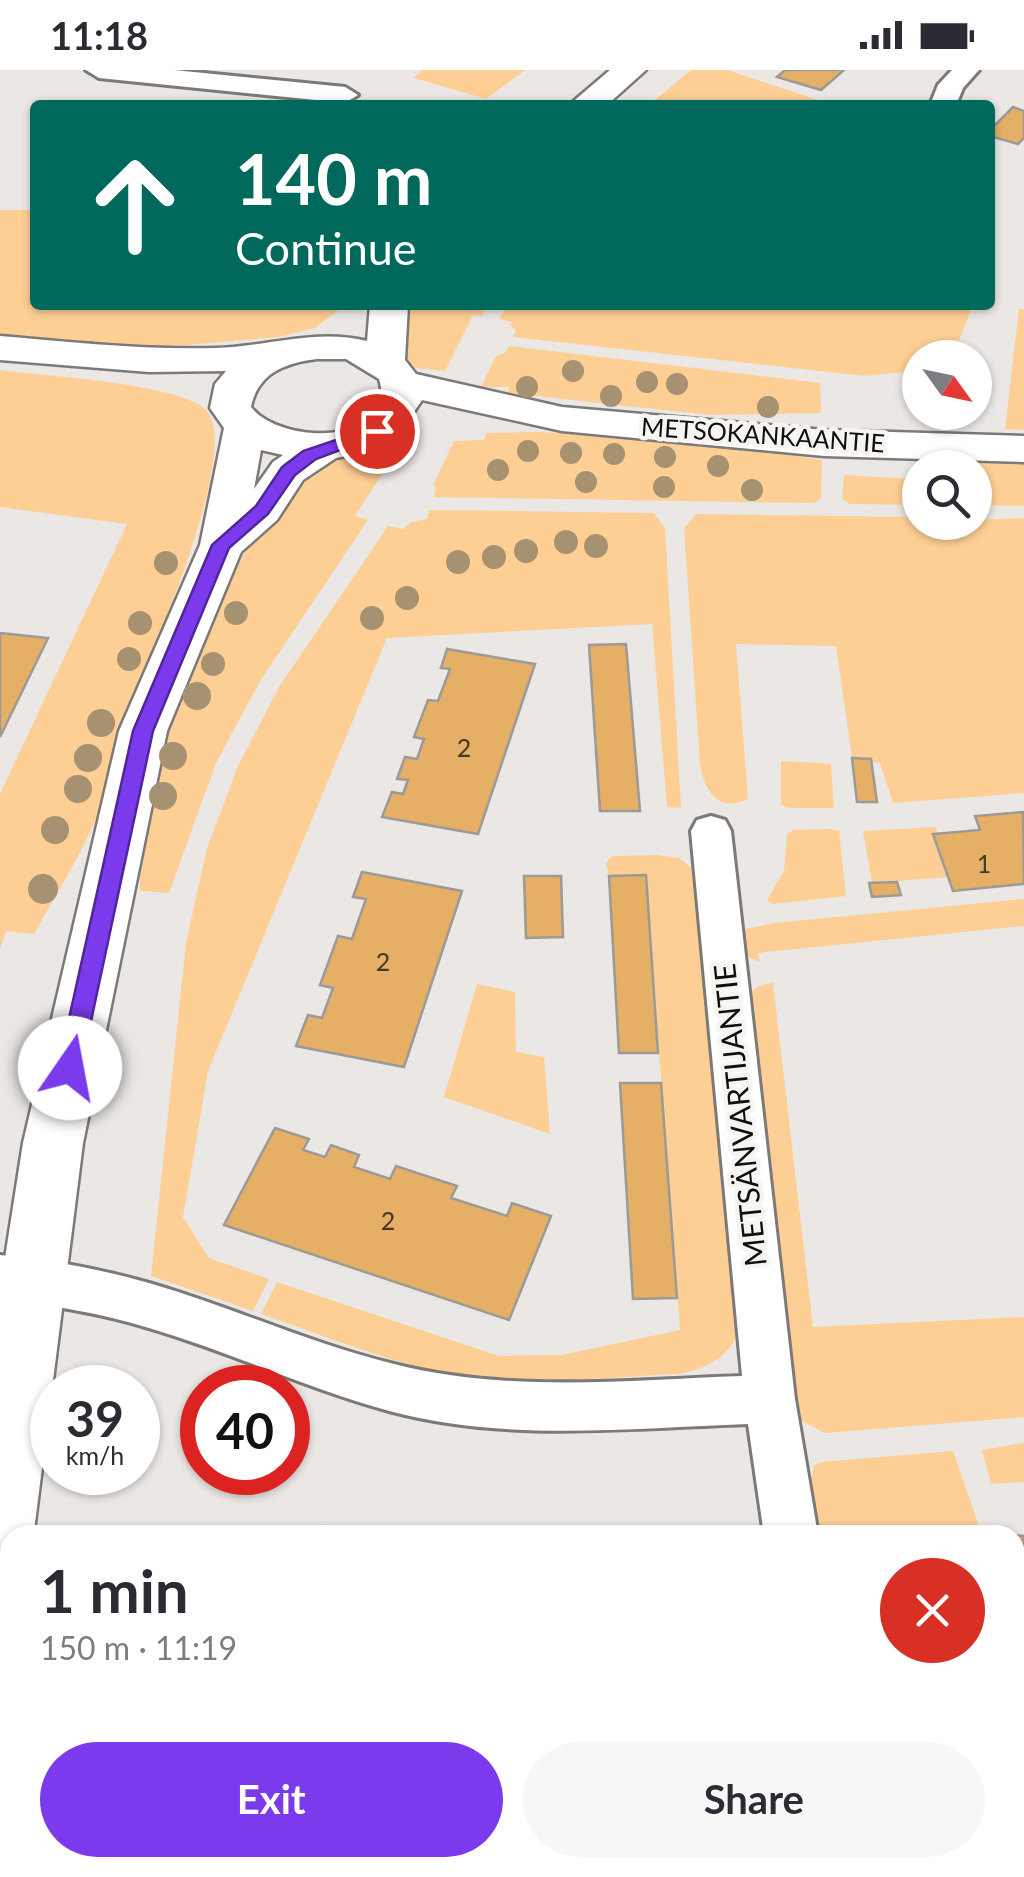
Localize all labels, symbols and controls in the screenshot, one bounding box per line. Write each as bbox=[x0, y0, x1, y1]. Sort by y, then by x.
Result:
text: 11:18 bbox=[50, 12, 148, 58]
text: 140 m bbox=[235, 136, 432, 220]
icon: ahead bbox=[70, 140, 200, 270]
text: Continue bbox=[235, 221, 417, 275]
north arrow bbox=[902, 340, 992, 430]
map controls bbox=[902, 340, 992, 540]
pin bbox=[335, 389, 420, 474]
icon: arrive bbox=[350, 404, 405, 459]
street label: METSOKANKAANTIE bbox=[640, 411, 886, 457]
button: search bbox=[902, 450, 992, 540]
house number: 2 bbox=[457, 732, 471, 762]
house number: 1 bbox=[977, 848, 991, 878]
house number: 2 bbox=[376, 946, 390, 976]
street label: METSÄNVARTIJANTIE bbox=[705, 962, 773, 1268]
position arrow bbox=[18, 1016, 122, 1120]
house number: 2 bbox=[381, 1205, 395, 1235]
speed limit sign: 40 bbox=[180, 1365, 310, 1495]
text: 39 bbox=[66, 1388, 124, 1448]
text: km/h bbox=[66, 1440, 124, 1470]
text: 1 min bbox=[40, 1554, 189, 1626]
button: close bbox=[880, 1558, 985, 1663]
text: 150 m · 11:19 bbox=[40, 1628, 237, 1667]
button: Exit bbox=[40, 1742, 503, 1857]
button: Share bbox=[523, 1742, 985, 1857]

